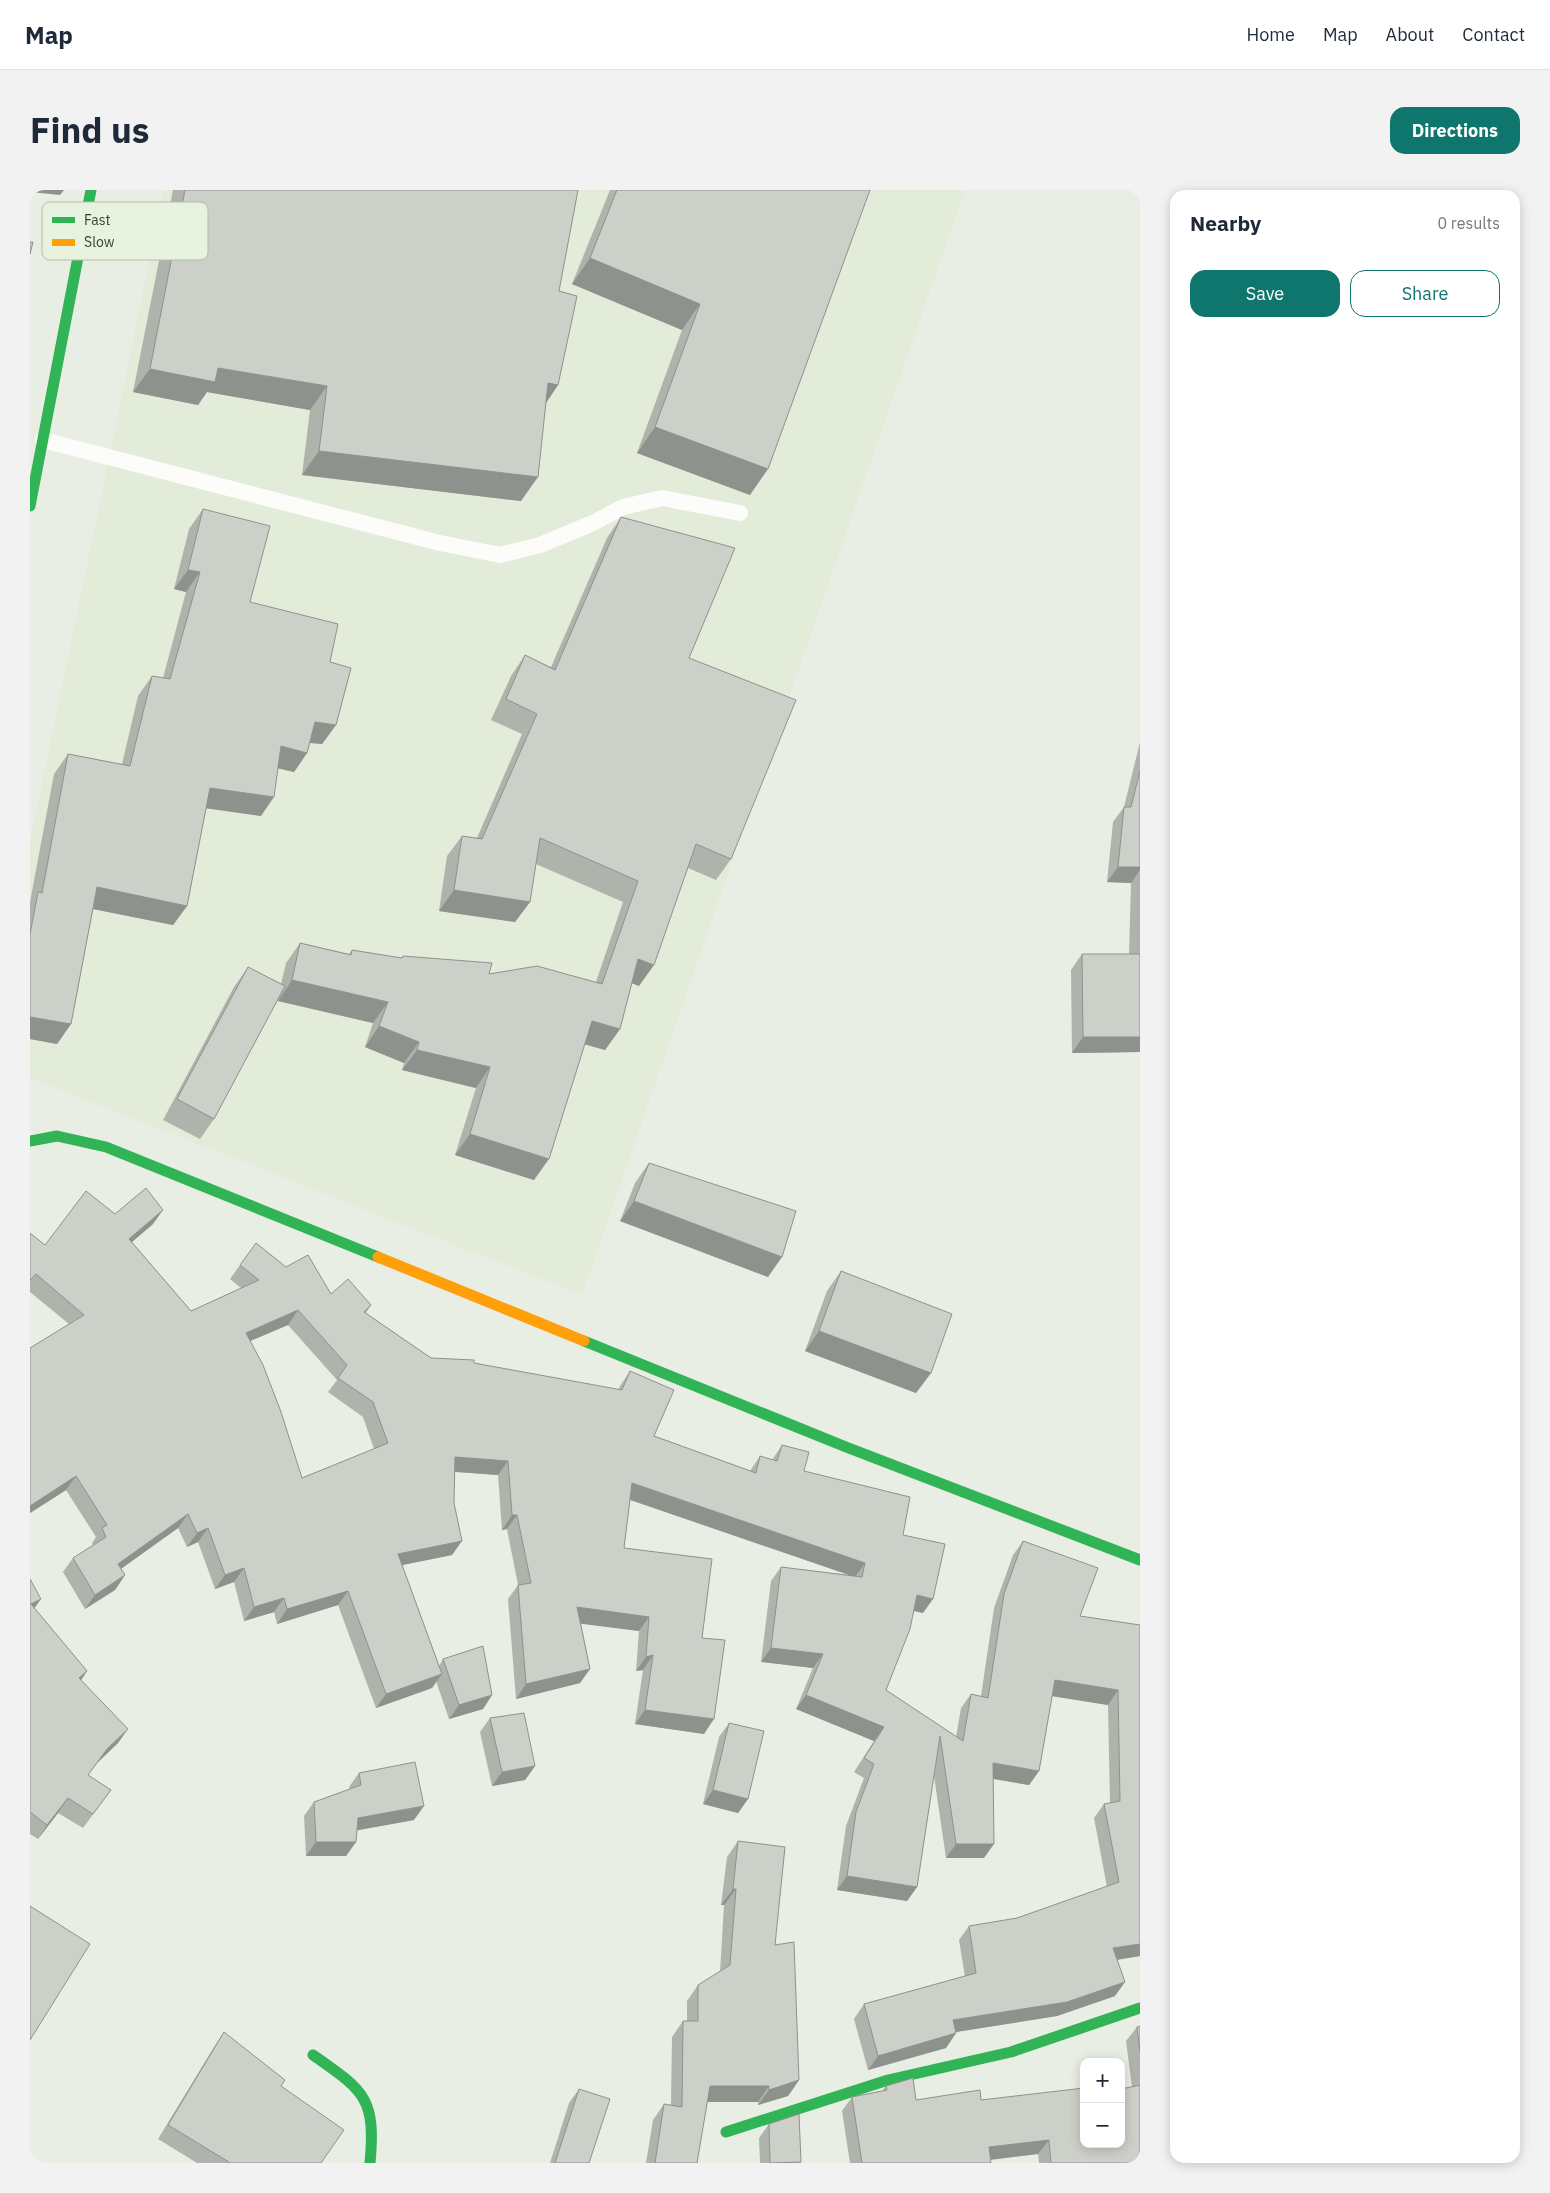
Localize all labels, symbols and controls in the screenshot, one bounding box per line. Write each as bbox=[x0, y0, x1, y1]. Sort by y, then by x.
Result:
text: Map bbox=[25, 19, 73, 51]
text: Home bbox=[1247, 23, 1295, 46]
text: Map bbox=[1323, 23, 1358, 46]
text: About bbox=[1386, 23, 1434, 46]
text: Contact bbox=[1462, 23, 1525, 46]
text: Find us bbox=[30, 107, 149, 153]
button: Directions bbox=[1390, 107, 1520, 154]
legend bbox=[42, 202, 208, 260]
text: Nearby bbox=[1190, 209, 1261, 237]
text: Fast bbox=[84, 211, 110, 229]
text: 0 results bbox=[1437, 213, 1500, 233]
text: Slow bbox=[84, 233, 115, 251]
button: Save bbox=[1190, 270, 1340, 317]
button: Share bbox=[1350, 270, 1500, 317]
map controls bbox=[1080, 2058, 1125, 2148]
button: + bbox=[1080, 2058, 1125, 2103]
button: − bbox=[1080, 2103, 1125, 2148]

